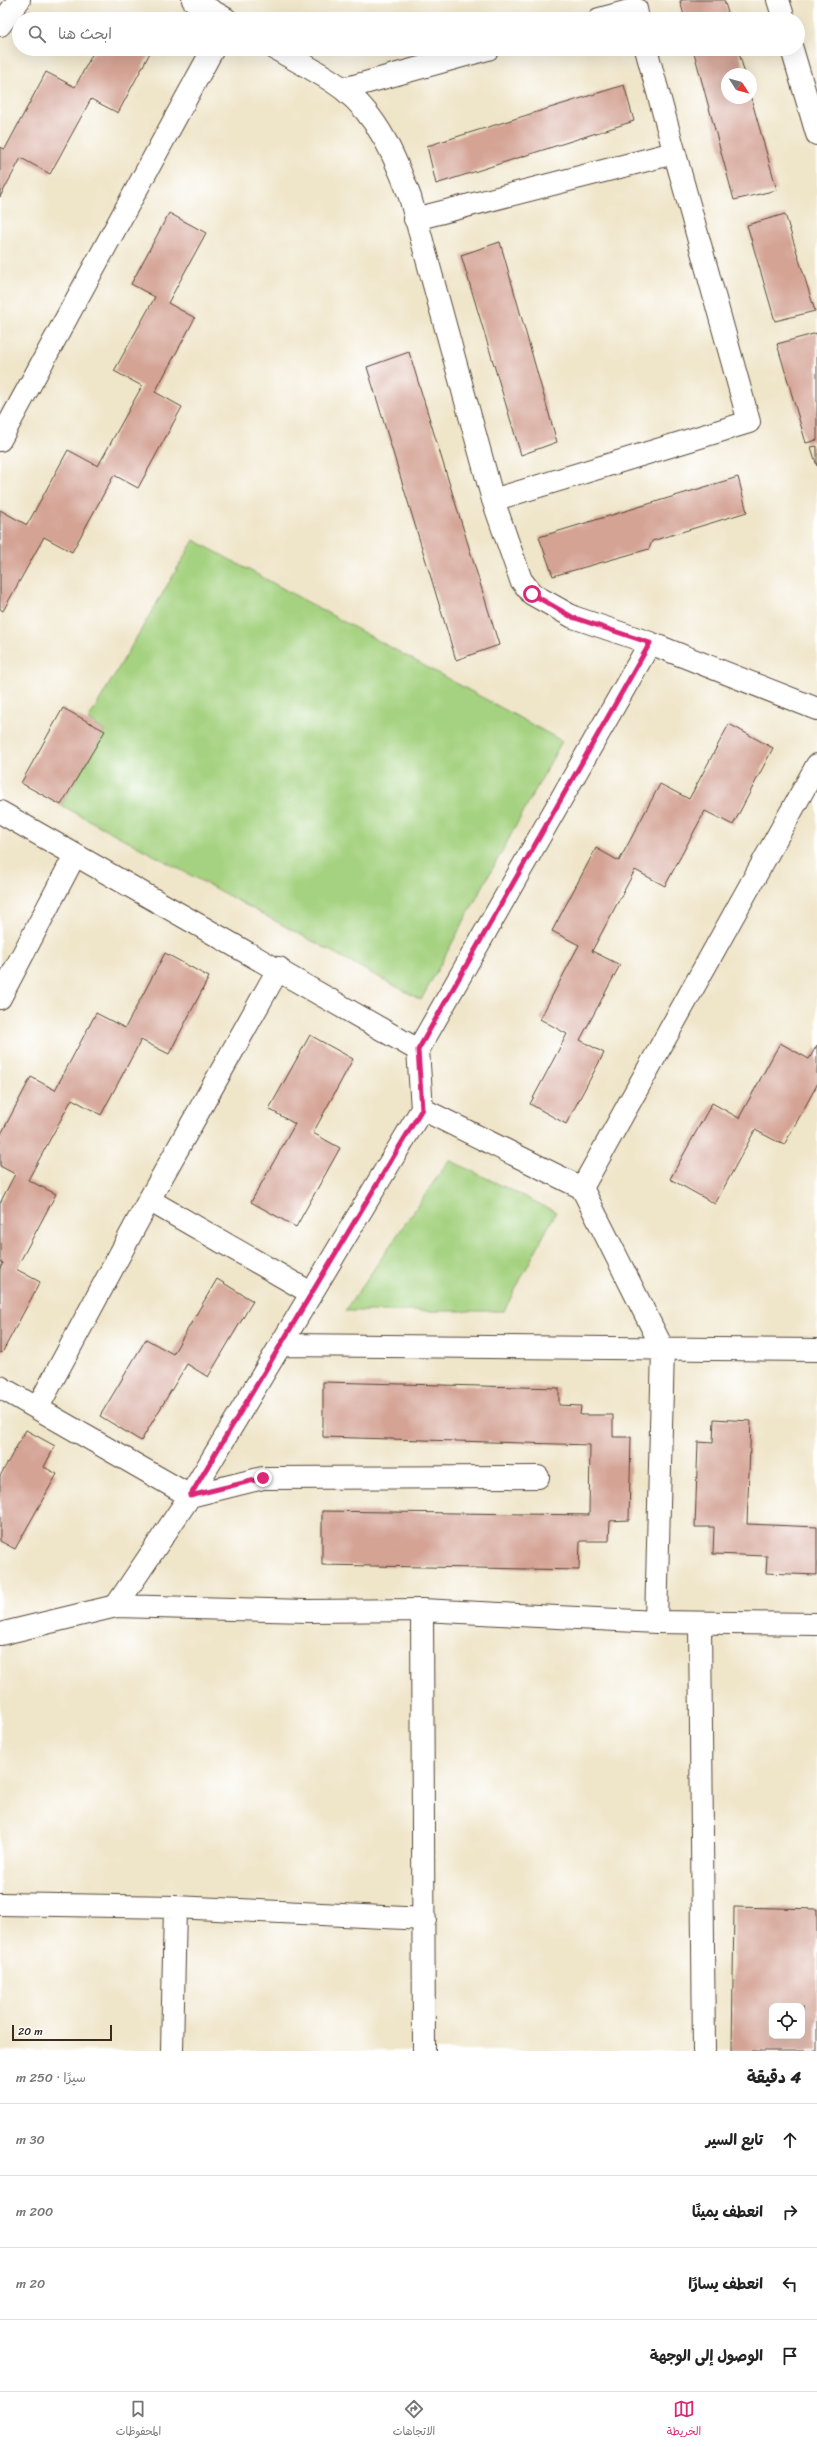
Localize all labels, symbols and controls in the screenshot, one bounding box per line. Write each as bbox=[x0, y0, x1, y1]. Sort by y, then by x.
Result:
search box bbox=[12, 12, 805, 56]
text: ابحث هنا bbox=[58, 21, 112, 47]
icon: search bbox=[26, 23, 48, 45]
north arrow bbox=[721, 68, 757, 104]
route start bbox=[523, 585, 541, 603]
route end bbox=[254, 1469, 272, 1487]
map controls bbox=[769, 2003, 805, 2039]
button: locate bbox=[769, 2003, 805, 2039]
text: 20 m bbox=[18, 2022, 43, 2041]
scale bar bbox=[12, 2023, 112, 2042]
text: 4 دقيقة bbox=[747, 2062, 801, 2092]
text: سيرًا · 250 m bbox=[16, 2066, 86, 2089]
text: تابع السير bbox=[706, 2127, 763, 2153]
text: 30 m bbox=[16, 2128, 45, 2151]
icon: ahead bbox=[779, 2129, 801, 2151]
text: انعطف يمينًا bbox=[692, 2199, 763, 2225]
text: 200 m bbox=[16, 2200, 53, 2223]
icon: right bbox=[779, 2201, 801, 2223]
text: انعطف يسارًا bbox=[688, 2271, 763, 2297]
text: 20 m bbox=[16, 2272, 45, 2295]
icon: left bbox=[779, 2273, 801, 2295]
text: الوصول إلى الوجهة bbox=[650, 2343, 763, 2369]
icon: arrive bbox=[779, 2345, 801, 2367]
tab: المحفوظات bbox=[116, 2398, 161, 2441]
tab: الاتجاهات bbox=[393, 2398, 435, 2441]
tab: الخريطة bbox=[667, 2398, 701, 2441]

